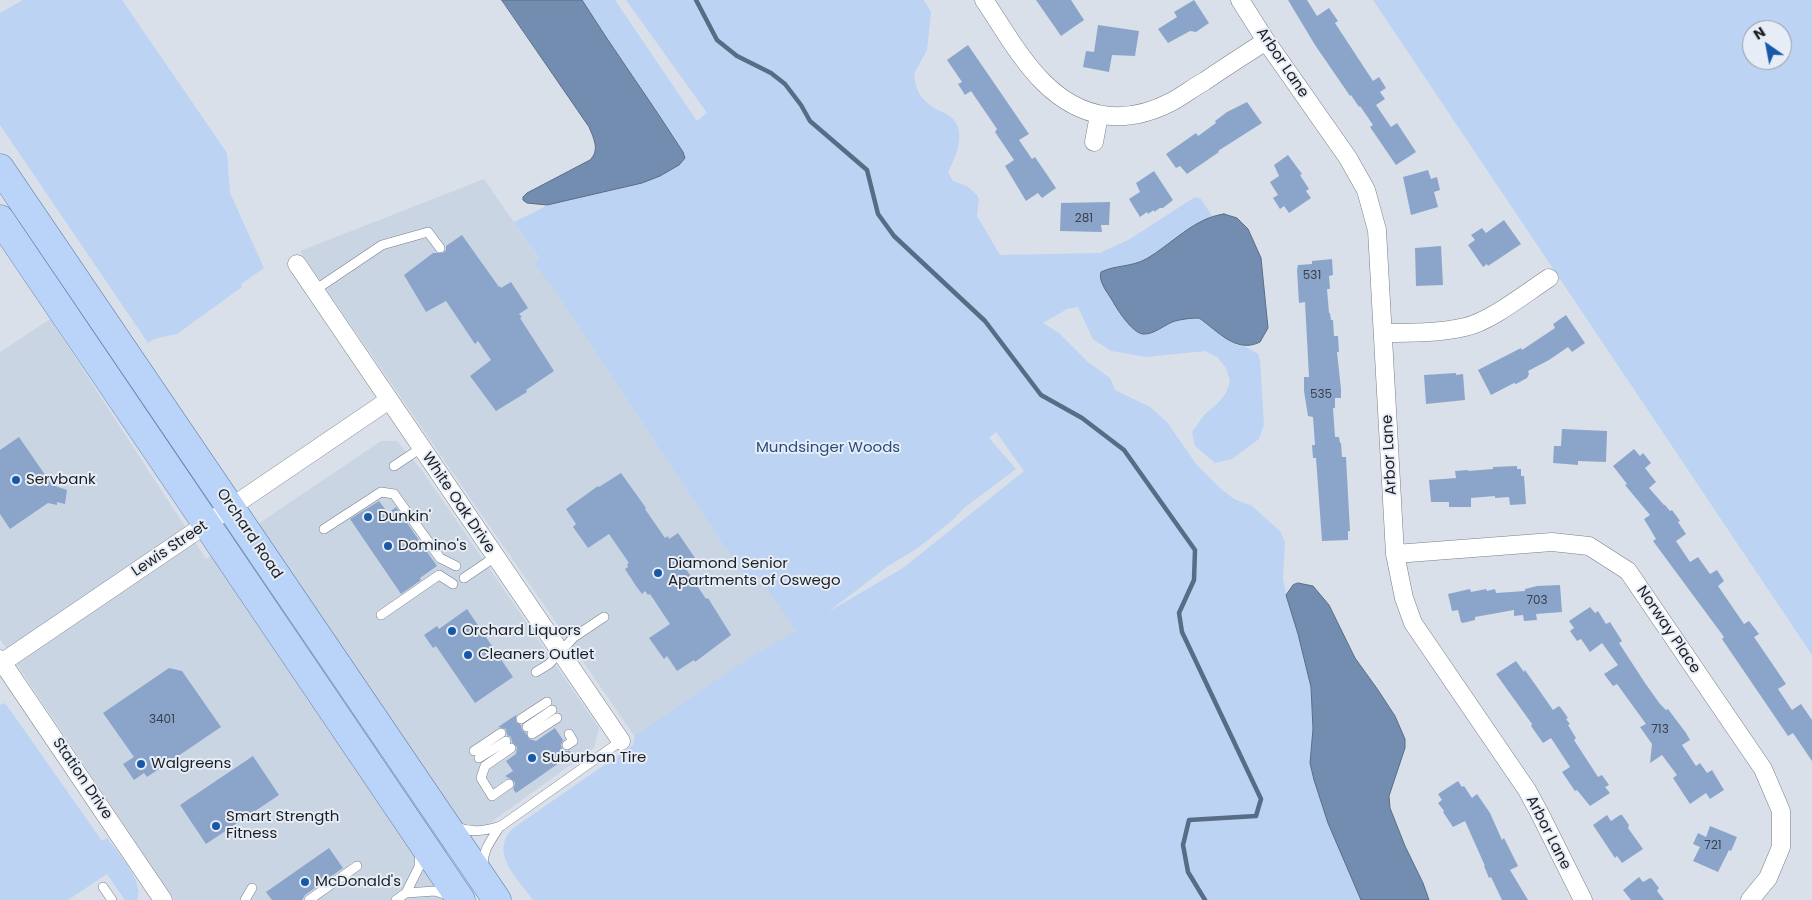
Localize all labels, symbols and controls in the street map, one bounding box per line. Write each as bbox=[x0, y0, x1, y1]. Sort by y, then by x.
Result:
north arrow bbox=[1742, 20, 1792, 70]
text: N bbox=[1750, 22, 1769, 45]
street label: Arbor Lane bbox=[1252, 25, 1312, 101]
house number: 281 bbox=[1075, 212, 1093, 226]
house number: 531 bbox=[1303, 269, 1321, 283]
house number: 535 bbox=[1310, 388, 1332, 402]
street label: Arbor Lane bbox=[1379, 414, 1401, 496]
park label: Mundsinger Woods bbox=[756, 439, 900, 457]
street label: White Oak Drive bbox=[418, 449, 498, 557]
place label: Servbank bbox=[26, 471, 96, 489]
marker: Servbank bbox=[10, 474, 22, 486]
street label: Orchard Road bbox=[212, 485, 286, 583]
place label: Dunkin' bbox=[378, 508, 431, 526]
marker: Dunkin' bbox=[362, 511, 374, 523]
street label: Lewis Street bbox=[129, 517, 211, 581]
place label: Domino's bbox=[398, 537, 467, 555]
marker: Domino's bbox=[382, 540, 394, 552]
place label: Diamond Senior Apartments of Oswego bbox=[668, 555, 841, 590]
marker: Diamond Senior Apartments of Oswego bbox=[652, 567, 664, 579]
street label: Norway Place bbox=[1632, 583, 1704, 677]
house number: 703 bbox=[1526, 594, 1548, 608]
place label: Orchard Liquors bbox=[462, 622, 581, 640]
marker: Orchard Liquors bbox=[446, 625, 458, 637]
place label: Cleaners Outlet bbox=[478, 646, 594, 664]
marker: Cleaners Outlet bbox=[462, 649, 474, 661]
house number: 3401 bbox=[149, 713, 175, 727]
house number: 713 bbox=[1651, 723, 1669, 737]
street label: Station Drive bbox=[48, 735, 116, 823]
place label: Suburban Tire bbox=[542, 749, 646, 767]
marker: Suburban Tire bbox=[526, 752, 538, 764]
place label: Walgreens bbox=[151, 755, 231, 773]
marker: Walgreens bbox=[135, 758, 147, 770]
street label: Arbor Lane bbox=[1522, 793, 1574, 873]
place label: Smart Strength Fitness bbox=[226, 808, 339, 843]
marker: Smart Strength Fitness bbox=[210, 820, 222, 832]
house number: 721 bbox=[1704, 839, 1722, 853]
place label: McDonald's bbox=[315, 873, 401, 891]
marker: McDonald's bbox=[299, 876, 311, 888]

